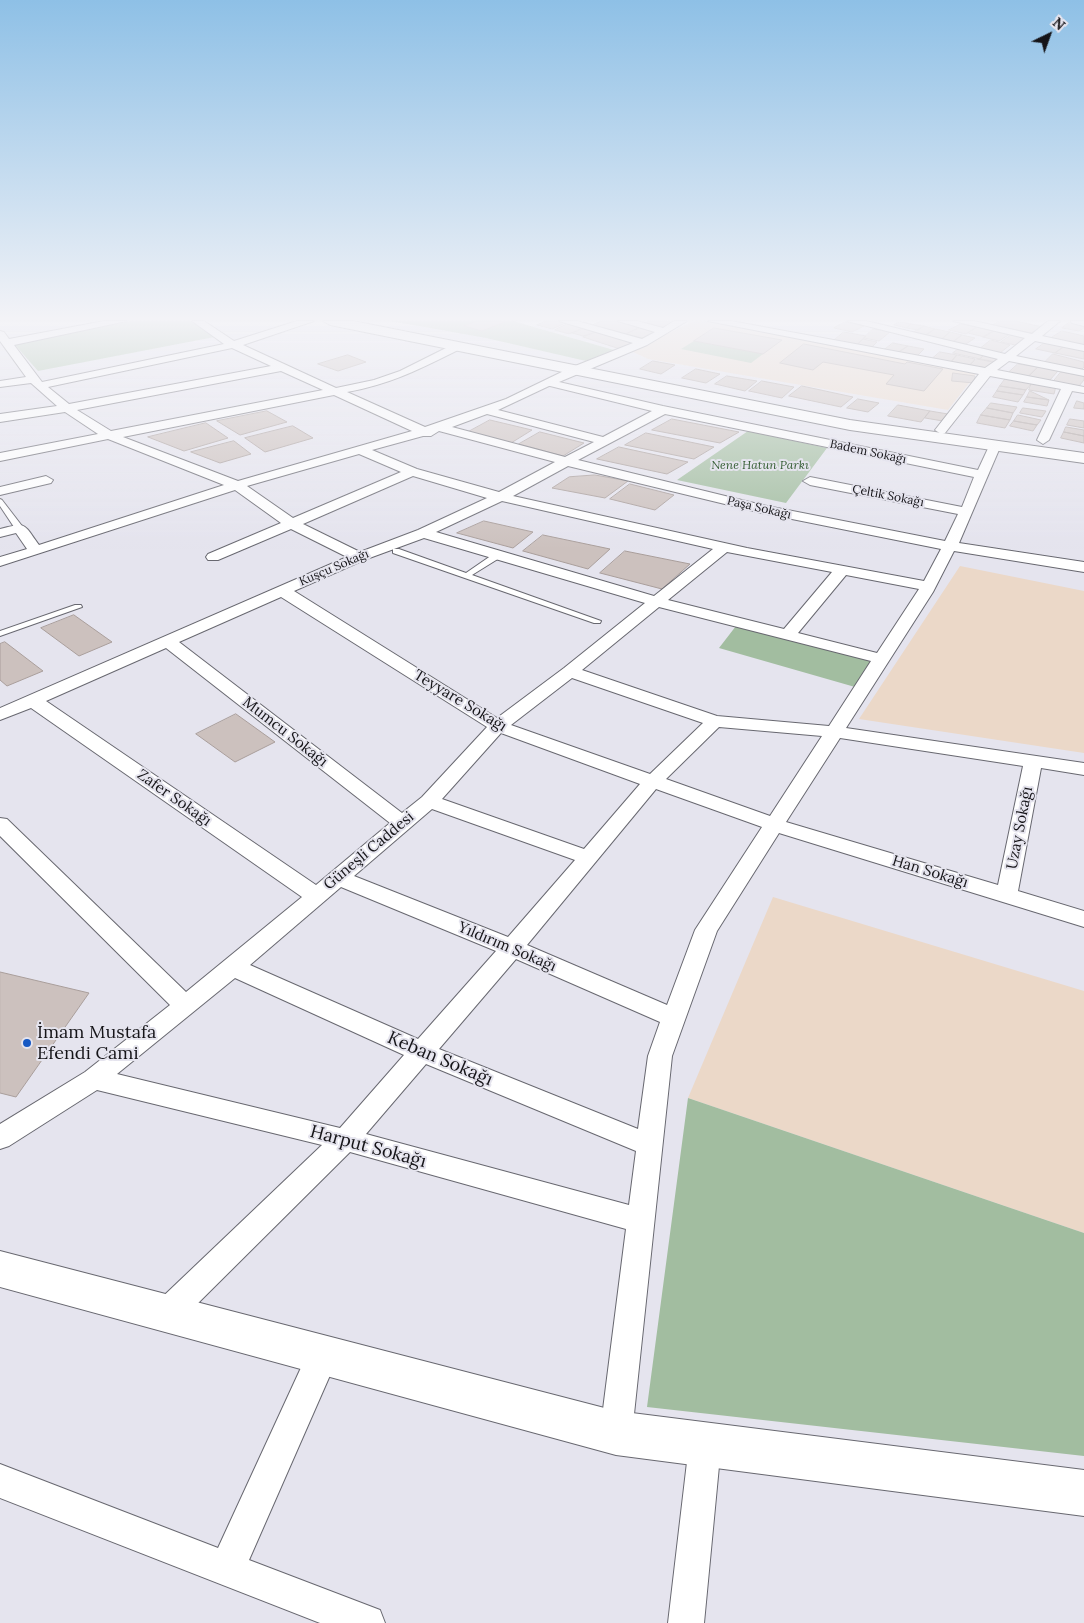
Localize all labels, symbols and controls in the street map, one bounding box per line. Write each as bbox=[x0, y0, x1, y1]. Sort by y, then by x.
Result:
north arrow bbox=[1024, 10, 1074, 60]
text: N bbox=[1049, 14, 1069, 34]
street label: Badem Sokağı bbox=[828, 437, 908, 467]
park label: Nene Hatun Parkı bbox=[711, 459, 809, 473]
street label: Çeltik Sokağı bbox=[851, 482, 925, 510]
street label: Paşa Sokağı bbox=[726, 494, 792, 522]
street label: Kuşçu Sokağı bbox=[297, 547, 371, 589]
street label: Teyyare Sokağı bbox=[410, 666, 510, 736]
street label: Mumcu Sokağı bbox=[239, 693, 331, 771]
street label: Zafer Sokağı bbox=[133, 766, 215, 830]
street label: Uzay Sokağı bbox=[1003, 785, 1037, 871]
street label: Güneşli Caddesi bbox=[320, 808, 418, 894]
street label: Han Sokağı bbox=[890, 852, 970, 892]
street label: Yıldırım Sokağı bbox=[455, 918, 559, 976]
place label: İmam Mustafa Efendi Cami bbox=[37, 1022, 156, 1064]
street label: Keban Sokağı bbox=[384, 1027, 496, 1091]
marker: İmam Mustafa Efendi Cami bbox=[21, 1037, 33, 1049]
street label: Harput Sokağı bbox=[308, 1121, 428, 1173]

